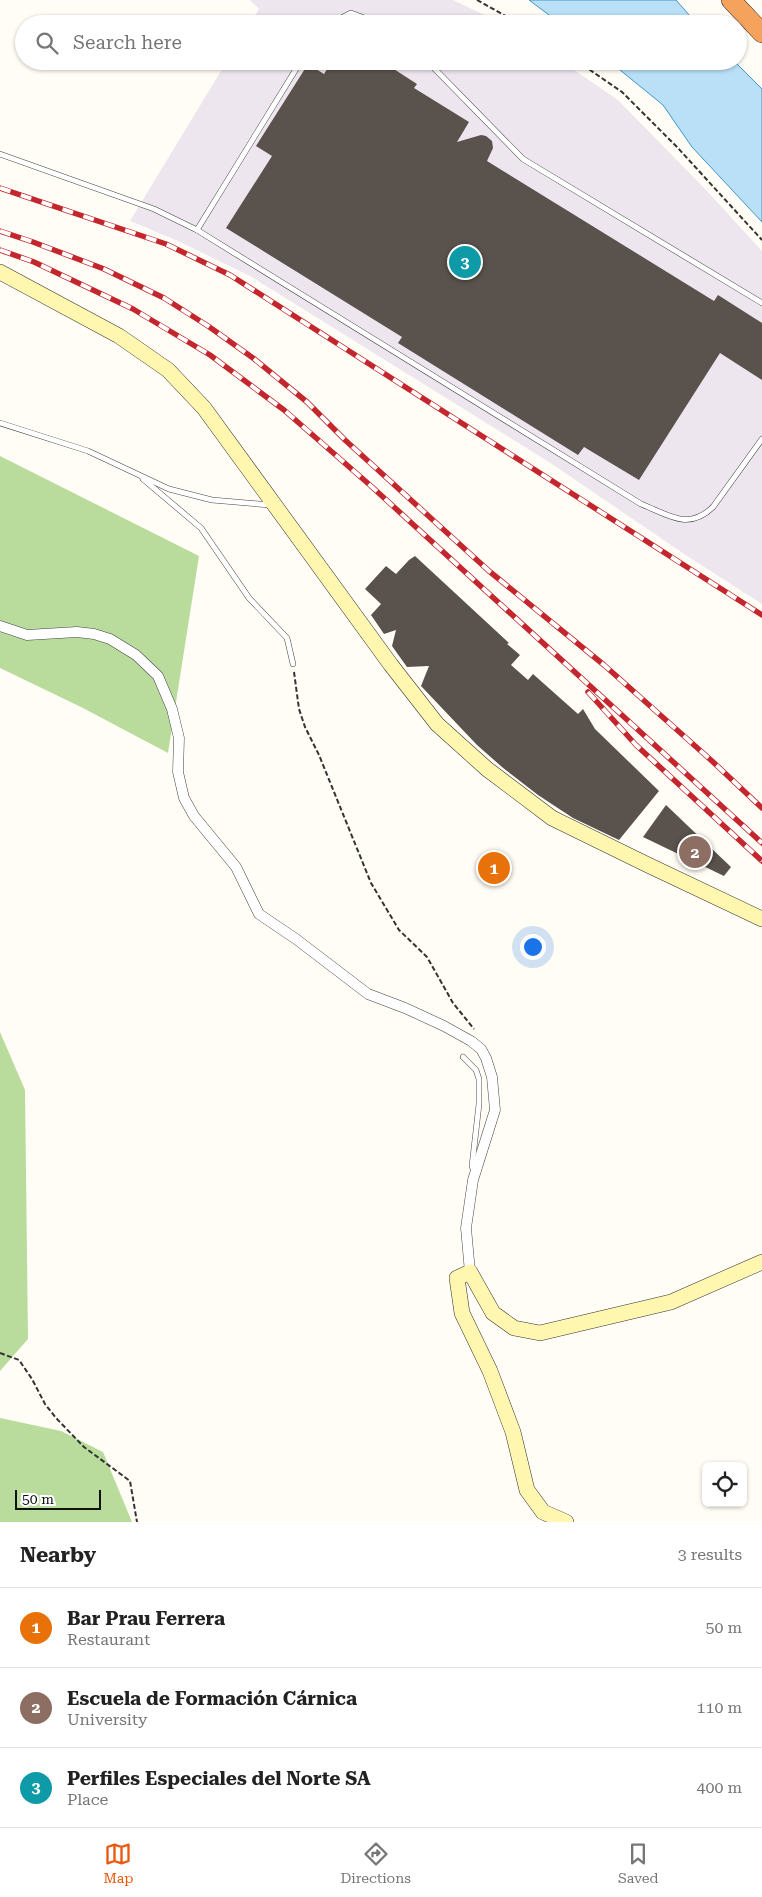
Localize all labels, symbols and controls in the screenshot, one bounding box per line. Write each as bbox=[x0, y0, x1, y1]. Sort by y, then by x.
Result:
search box bbox=[15, 15, 747, 70]
icon: search bbox=[33, 29, 61, 57]
text: Search here bbox=[73, 31, 182, 54]
pin: 3 bbox=[449, 243, 481, 281]
pin: 2 bbox=[679, 833, 711, 871]
pin: 1 bbox=[478, 849, 510, 887]
your location bbox=[520, 934, 546, 960]
map controls bbox=[702, 1462, 747, 1507]
button: locate bbox=[702, 1462, 747, 1507]
scale bar bbox=[15, 1487, 101, 1510]
text: 50 m bbox=[22, 1491, 54, 1507]
text: Nearby bbox=[20, 1543, 96, 1567]
text: 3 results bbox=[678, 1545, 742, 1564]
text: Bar Prau Ferrera bbox=[67, 1607, 225, 1630]
text: 1 bbox=[32, 1618, 40, 1637]
text: 50 m bbox=[705, 1618, 742, 1637]
text: Restaurant bbox=[67, 1630, 150, 1649]
text: Escuela de Formación Cárnica bbox=[67, 1687, 357, 1710]
text: 2 bbox=[32, 1698, 40, 1717]
text: 110 m bbox=[696, 1698, 742, 1717]
text: University bbox=[67, 1710, 148, 1729]
text: Perfiles Especiales del Norte SA bbox=[67, 1767, 371, 1790]
text: 3 bbox=[32, 1778, 40, 1797]
text: 400 m bbox=[696, 1778, 742, 1797]
text: Place bbox=[67, 1790, 108, 1809]
tab: Map bbox=[104, 1840, 133, 1886]
tab: Directions bbox=[340, 1840, 411, 1886]
tab: Saved bbox=[618, 1840, 659, 1886]

